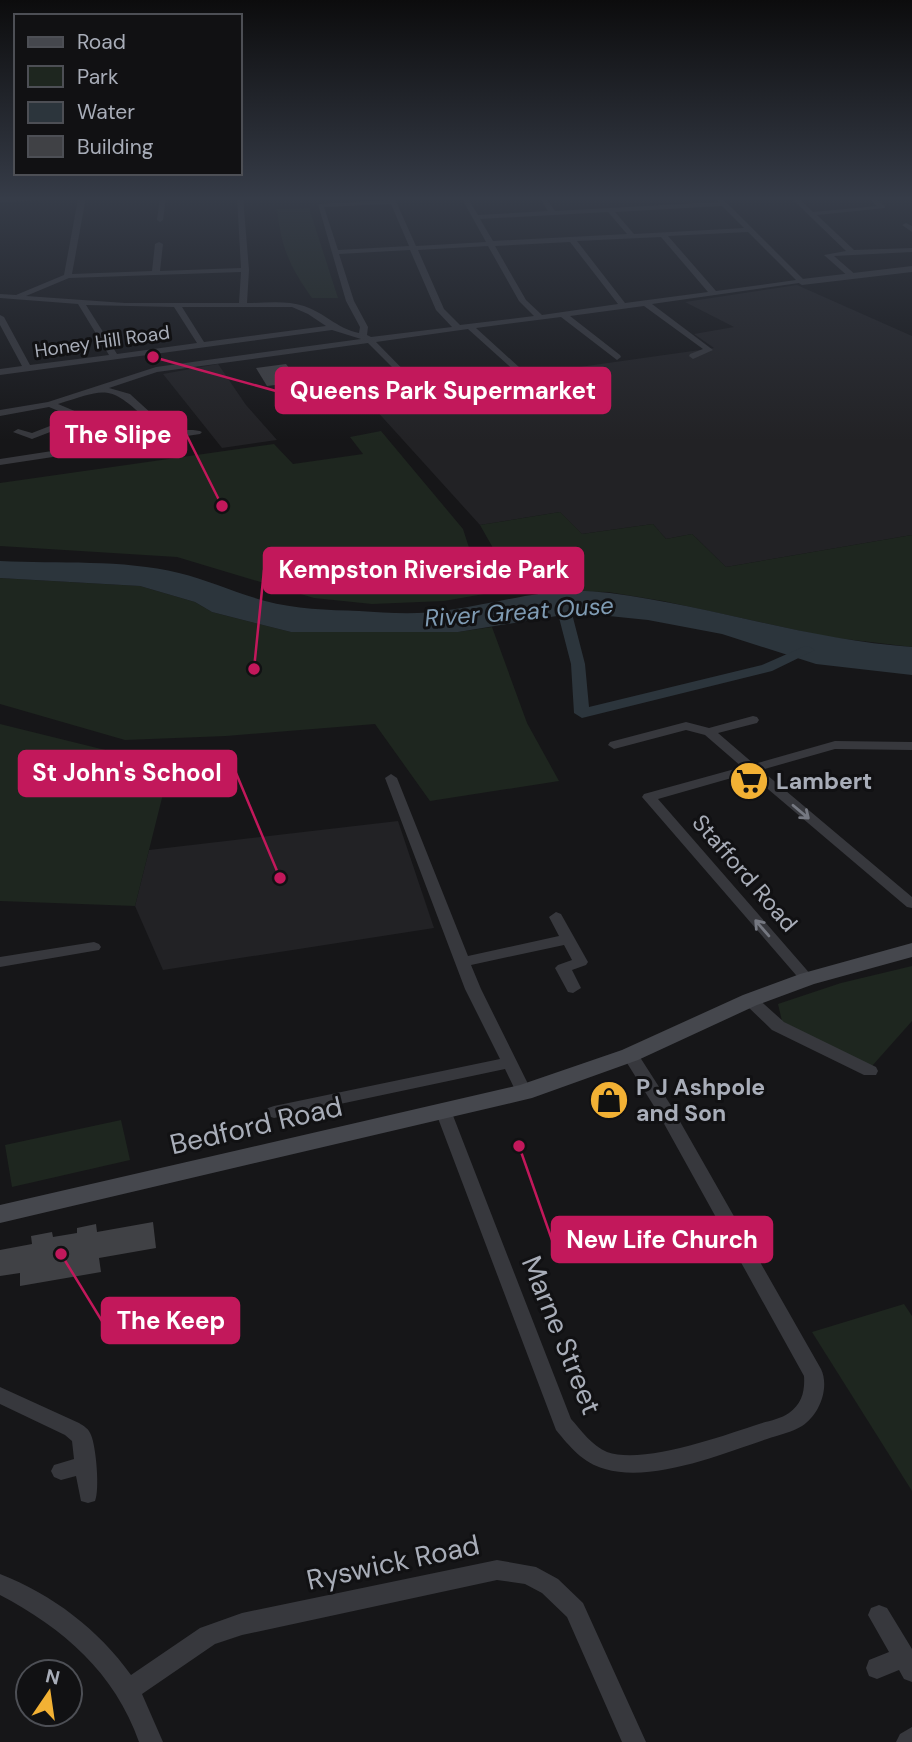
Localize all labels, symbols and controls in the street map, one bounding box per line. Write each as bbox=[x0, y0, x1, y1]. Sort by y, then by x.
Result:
legend bbox=[14, 14, 242, 175]
text: Road bbox=[77, 28, 126, 56]
text: Park bbox=[77, 63, 119, 91]
text: Water bbox=[77, 98, 135, 126]
text: Building bbox=[77, 133, 154, 161]
street label: Honey Hill Road bbox=[33, 320, 171, 363]
callout: Queens Park Supermarket bbox=[276, 368, 610, 413]
text: Queens Park Supermarket bbox=[290, 375, 596, 406]
callout: The Slipe bbox=[51, 412, 186, 457]
text: The Slipe bbox=[65, 419, 171, 450]
callout: Kempston Riverside Park bbox=[264, 548, 583, 593]
text: Kempston Riverside Park bbox=[279, 554, 570, 585]
water label: River Great Ouse bbox=[423, 589, 615, 634]
callout: St John's School bbox=[19, 751, 236, 796]
text: St John's School bbox=[32, 757, 222, 788]
supermarket icon: Lambert bbox=[728, 760, 770, 802]
place label: Lambert bbox=[776, 766, 872, 796]
one-way arrow bbox=[792, 804, 810, 820]
street label: Stafford Road bbox=[686, 808, 804, 938]
one-way arrow bbox=[754, 919, 770, 937]
place label: P J Ashpole and Son bbox=[636, 1072, 765, 1128]
shop icon: P J Ashpole and Son bbox=[588, 1079, 630, 1121]
street label: Bedford Road bbox=[166, 1088, 346, 1163]
callout: New Life Church bbox=[552, 1217, 772, 1262]
text: New Life Church bbox=[566, 1224, 758, 1255]
street label: Marne Street bbox=[513, 1250, 610, 1420]
callout: The Keep bbox=[102, 1298, 239, 1343]
text: The Keep bbox=[117, 1305, 225, 1336]
street label: Ryswick Road bbox=[303, 1526, 483, 1599]
north arrow bbox=[14, 1658, 84, 1728]
text: N bbox=[43, 1663, 62, 1691]

